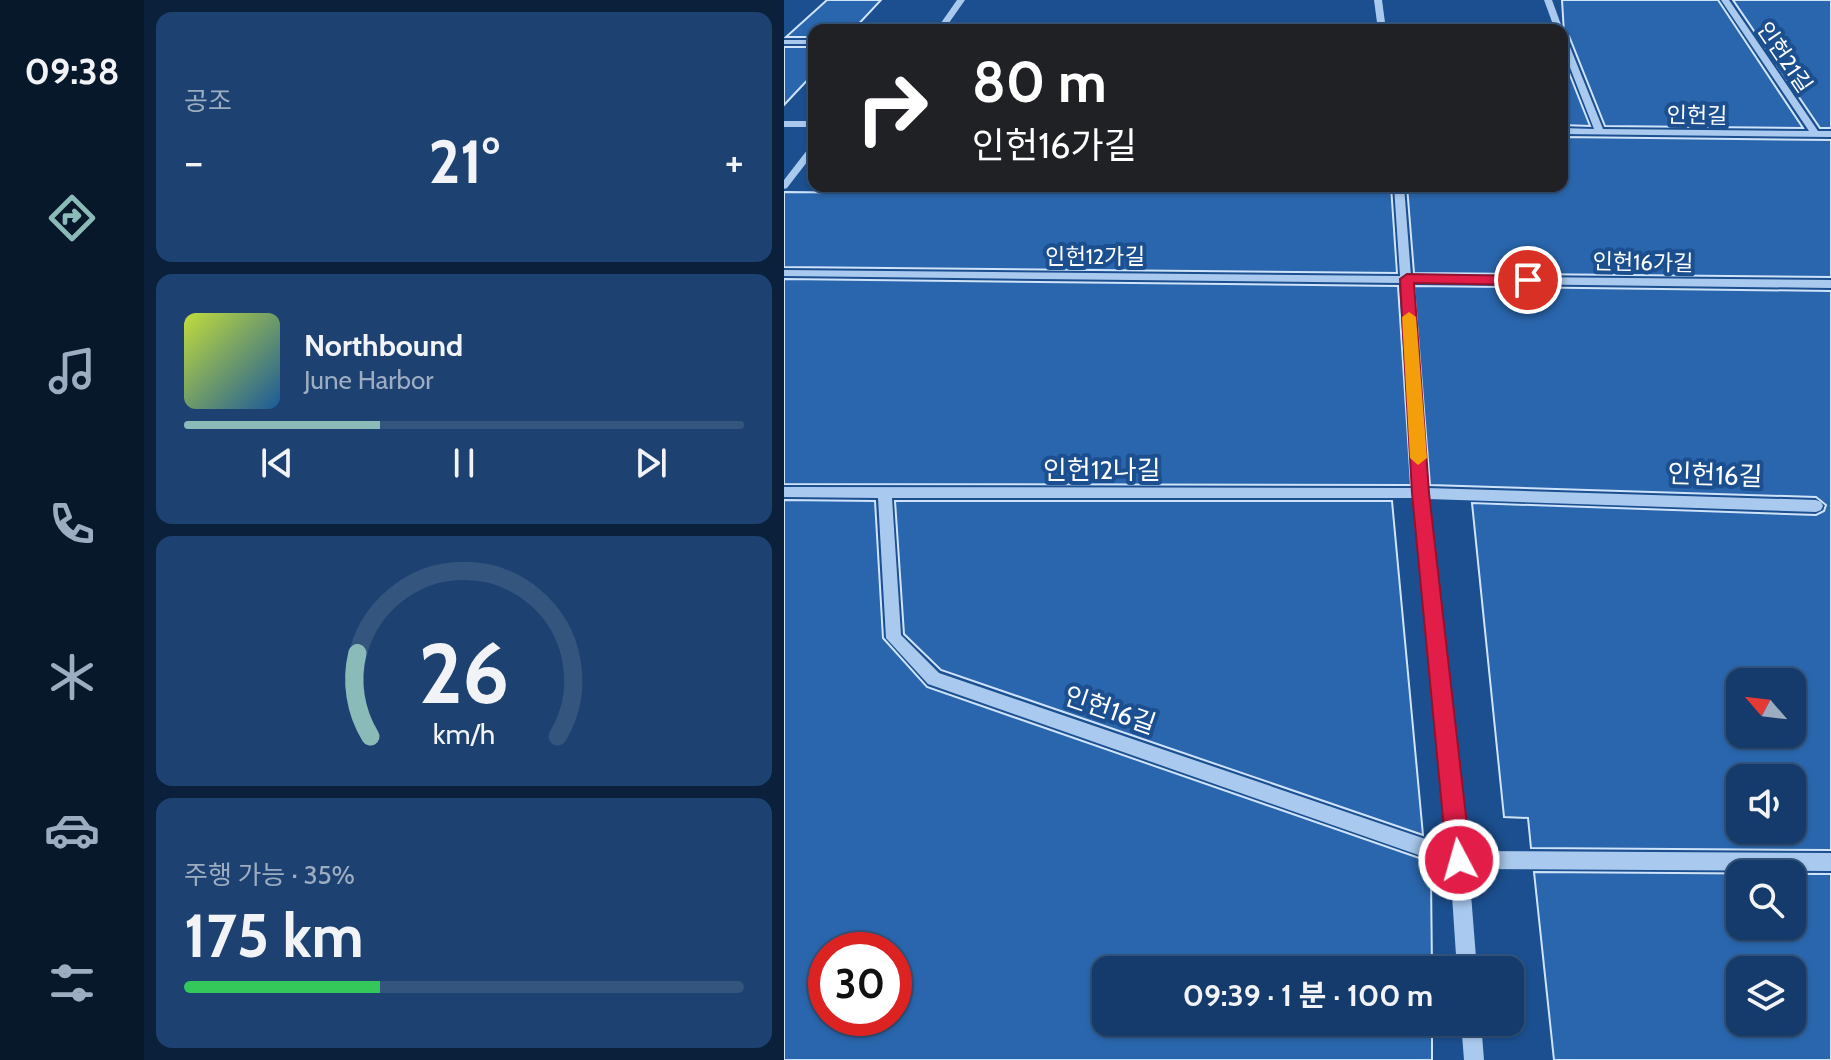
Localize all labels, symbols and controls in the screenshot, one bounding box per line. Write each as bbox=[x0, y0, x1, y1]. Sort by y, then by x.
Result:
street label: 인헌21길 bbox=[1751, 17, 1818, 98]
text: 80 m bbox=[972, 48, 1107, 116]
text: 09:38 bbox=[25, 49, 119, 93]
icon: right bbox=[840, 56, 944, 160]
text: 공조 bbox=[184, 85, 232, 117]
street label: 인헌길 bbox=[1666, 101, 1728, 130]
text: 인헌16가길 bbox=[972, 123, 1137, 167]
text: 21° bbox=[428, 125, 500, 198]
text: − bbox=[184, 135, 203, 188]
text: + bbox=[725, 135, 744, 188]
icon: directions bbox=[44, 190, 100, 246]
street label: 인헌12가길 bbox=[1045, 243, 1145, 270]
pin bbox=[1494, 246, 1562, 314]
street label: 인헌16가길 bbox=[1592, 248, 1694, 277]
icon: arrive bbox=[1506, 258, 1550, 302]
text: Northbound bbox=[304, 327, 463, 364]
icon: music bbox=[44, 343, 100, 399]
text: June Harbor bbox=[304, 364, 433, 396]
icon: previous bbox=[255, 441, 299, 485]
icon: pause bbox=[442, 441, 486, 485]
icon: next bbox=[629, 441, 673, 485]
street label: 인헌12나길 bbox=[1043, 454, 1161, 486]
street label: 인헌16길 bbox=[1667, 457, 1763, 493]
icon: phone bbox=[44, 496, 100, 552]
text: 26 bbox=[419, 623, 509, 724]
icon: climate bbox=[44, 649, 100, 705]
north arrow bbox=[1726, 668, 1806, 748]
map controls bbox=[1726, 668, 1806, 1036]
street label: 인헌16길 bbox=[1060, 679, 1160, 741]
text: km/h bbox=[433, 716, 495, 751]
button: sound bbox=[1726, 764, 1806, 844]
icon: car bbox=[44, 802, 100, 858]
position arrow bbox=[1417, 818, 1501, 902]
text: 주행 가능 · 35% bbox=[184, 859, 355, 891]
button: search bbox=[1726, 860, 1806, 940]
text: 175 km bbox=[184, 899, 364, 972]
speed limit sign: 30 bbox=[808, 932, 912, 1036]
icon: filters bbox=[44, 955, 100, 1011]
button: layers bbox=[1726, 956, 1806, 1036]
text: 09:39 · 1 분 · 100 m bbox=[1183, 977, 1433, 1014]

